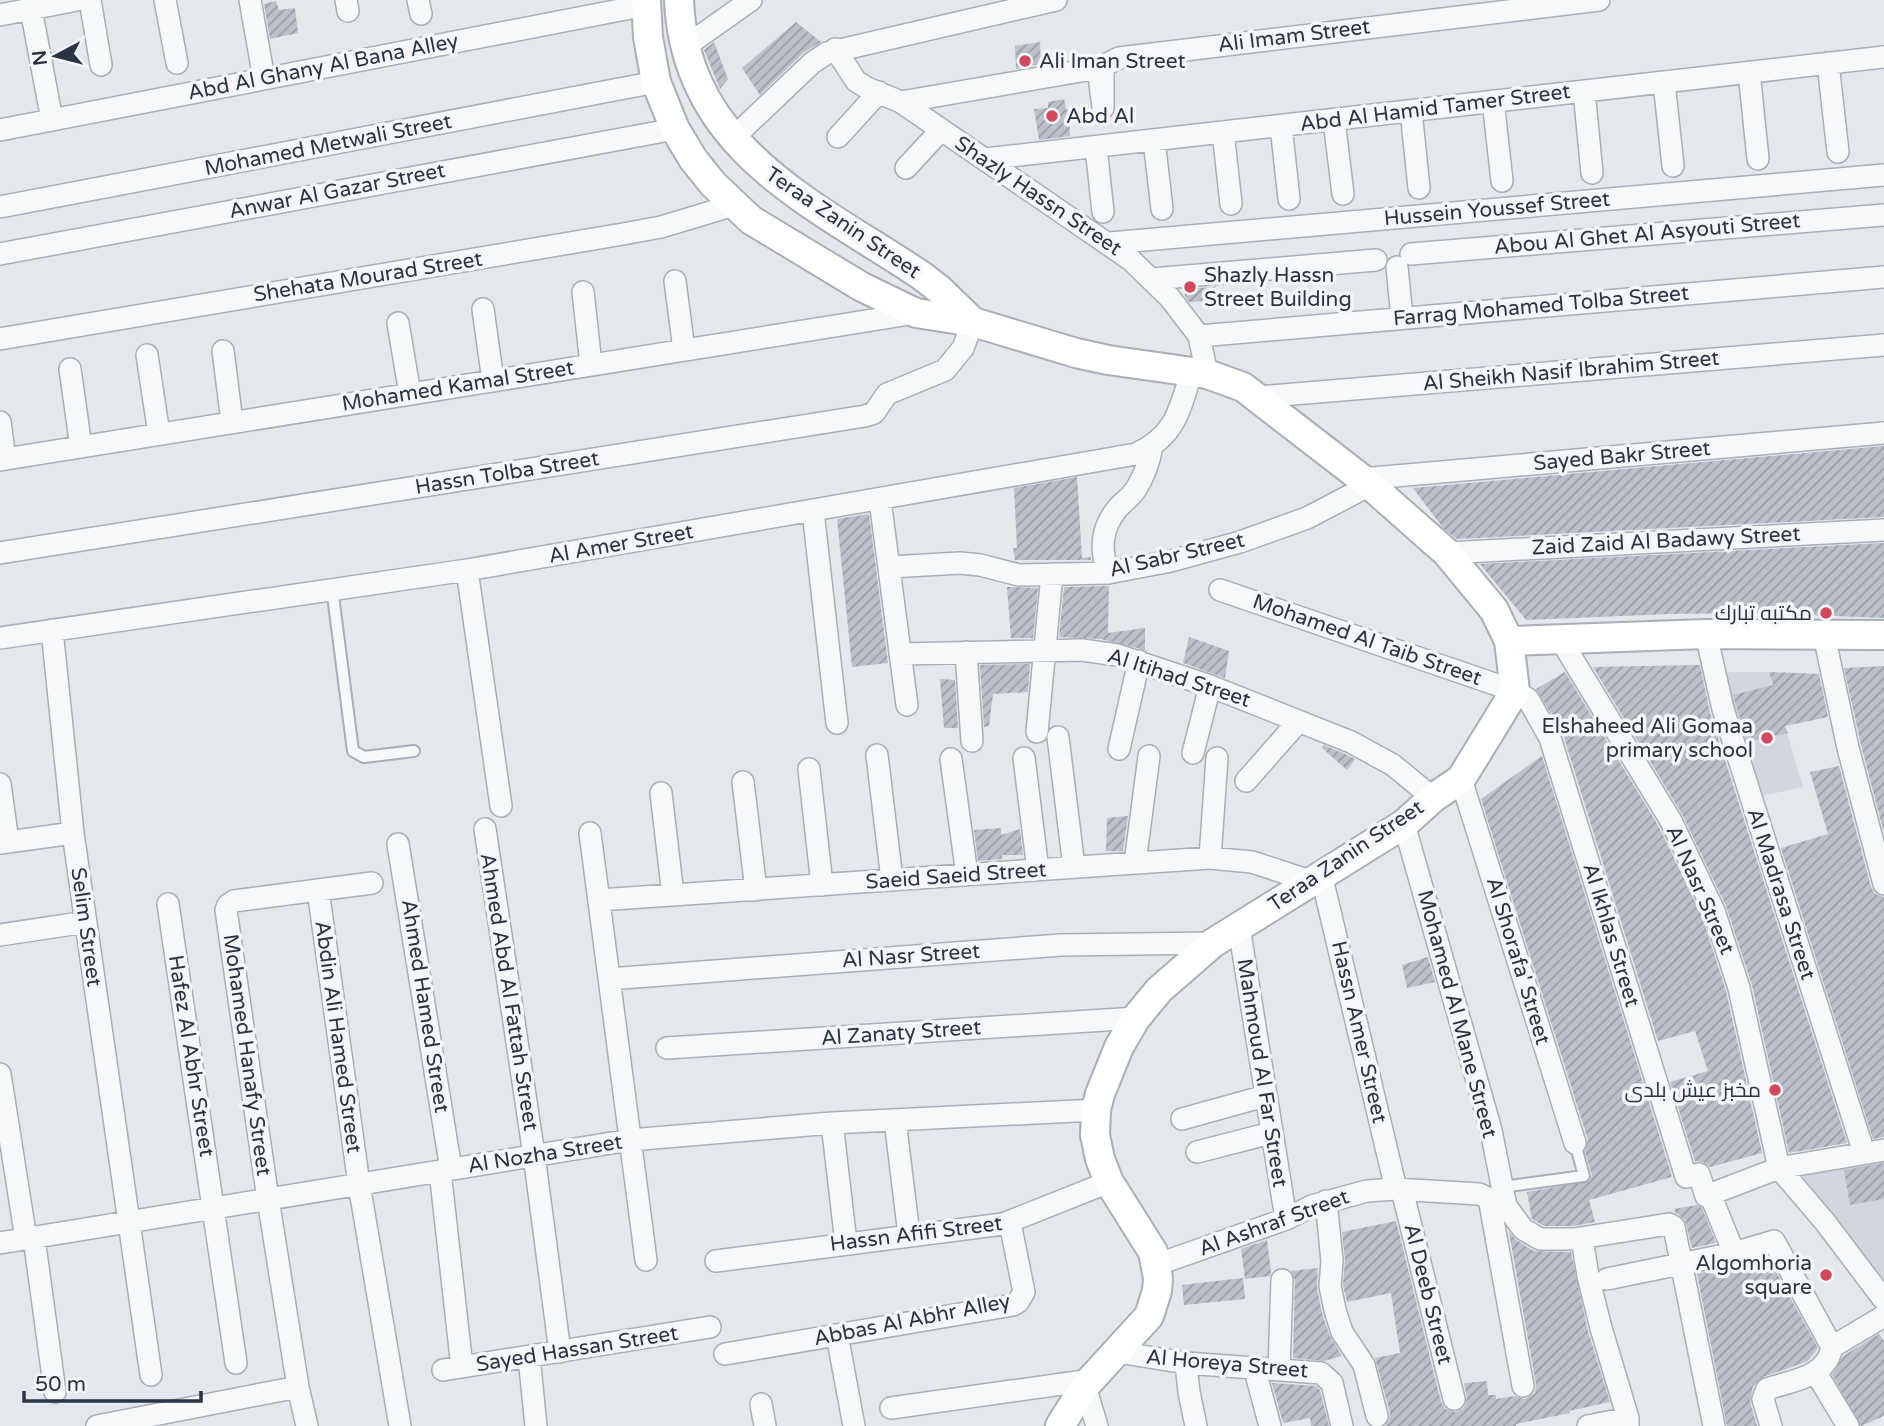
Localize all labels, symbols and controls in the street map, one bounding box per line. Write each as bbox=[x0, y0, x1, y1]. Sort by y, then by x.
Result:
street label: Ali Imam Street bbox=[1217, 14, 1371, 58]
north arrow bbox=[21, 21, 91, 91]
street label: Abd Al Ghany Al Bana Alley bbox=[186, 28, 460, 106]
text: N bbox=[28, 49, 52, 67]
place label: Ali Iman Street bbox=[1039, 49, 1186, 74]
marker: Ali Iman Street bbox=[1017, 53, 1033, 69]
street label: Abd Al Hamid Tamer Street bbox=[1298, 79, 1572, 137]
place label: Abd Al bbox=[1066, 104, 1134, 129]
marker: Abd Al bbox=[1044, 108, 1060, 124]
street label: Mohamed Metwali Street bbox=[202, 109, 454, 181]
street label: Shazly Hassn Street bbox=[950, 131, 1126, 261]
street label: Anwar Al Gazar Street bbox=[227, 158, 447, 224]
street label: Teraa Zanin Street bbox=[761, 162, 925, 284]
street label: Hussein Youssef Street bbox=[1383, 187, 1611, 231]
street label: Abou Al Ghet Al Asyouti Street bbox=[1493, 208, 1801, 260]
street label: Shehata Mourad Street bbox=[252, 247, 484, 307]
place label: Shazly Hassn Street Building bbox=[1204, 263, 1352, 312]
marker: Shazly Hassn Street Building bbox=[1182, 279, 1198, 295]
street label: Farrag Mohamed Tolba Street bbox=[1392, 281, 1690, 331]
street label: Al Sheikh Nasif Ibrahim Street bbox=[1422, 346, 1720, 396]
street label: Mohamed Kamal Street bbox=[340, 355, 576, 417]
street label: Sayed Bakr Street bbox=[1532, 436, 1712, 476]
street label: Hassn Tolba Street bbox=[413, 446, 601, 500]
street label: Al Amer Street bbox=[547, 519, 695, 569]
street label: Zaid Zaid Al Badawy Street bbox=[1531, 521, 1801, 561]
street label: Al Sabr Street bbox=[1107, 527, 1247, 583]
street label: Mohamed Al Taib Street bbox=[1249, 589, 1485, 691]
place label: مكتبه تبارك bbox=[1715, 601, 1812, 626]
marker: مكتبه تبارك bbox=[1818, 605, 1834, 621]
street label: Al Itihad Street bbox=[1104, 643, 1254, 713]
place label: Elshaheed Ali Gomaa primary school bbox=[1541, 714, 1753, 763]
marker: Elshaheed Ali Gomaa primary school bbox=[1759, 730, 1775, 746]
street label: Teraa Zanin Street bbox=[1264, 795, 1428, 917]
street label: Al Madrasa Street bbox=[1741, 805, 1821, 983]
street label: Al Nasr Street bbox=[1660, 822, 1740, 958]
street label: Ahmed Abd Al Fattah Street bbox=[475, 851, 543, 1133]
street label: Saeid Saeid Street bbox=[865, 857, 1047, 895]
street label: Al Ikhlas Street bbox=[1577, 860, 1645, 1010]
street label: Selim Street bbox=[65, 866, 107, 988]
street label: Al Shorafa' Street bbox=[1481, 874, 1555, 1048]
street label: Mohamed Al Mane Street bbox=[1412, 887, 1502, 1141]
street label: Ahmed Hamed Street bbox=[396, 897, 454, 1115]
street label: Abdin Ali Hamed Street bbox=[309, 919, 367, 1155]
street label: Mohamed Hanafy Street bbox=[218, 932, 276, 1178]
street label: Hassn Amer Street bbox=[1326, 938, 1392, 1126]
street label: Al Nasr Street bbox=[841, 939, 981, 973]
street label: Hafez Al Abhr Street bbox=[163, 953, 219, 1159]
street label: Mahmoud Al Far Street bbox=[1232, 957, 1292, 1189]
street label: Al Zanaty Street bbox=[820, 1015, 982, 1051]
place label: مخبز عيش بلدى bbox=[1625, 1078, 1761, 1103]
marker: مخبز عيش بلدى bbox=[1767, 1082, 1783, 1098]
street label: Al Nozha Street bbox=[466, 1129, 624, 1179]
street label: Al Ashraf Street bbox=[1196, 1184, 1352, 1262]
street label: Hassn Afifi Street bbox=[828, 1211, 1004, 1257]
street label: Al Deeb Street bbox=[1398, 1221, 1458, 1367]
place label: Algomhoria square bbox=[1695, 1251, 1812, 1300]
marker: Algomhoria square bbox=[1818, 1267, 1834, 1283]
street label: Abbas Al Abhr Alley bbox=[812, 1289, 1012, 1351]
street label: Sayed Hassan Street bbox=[474, 1321, 680, 1377]
street label: Al Horeya Street bbox=[1145, 1344, 1309, 1384]
scale bar bbox=[24, 1360, 201, 1404]
text: 50 m bbox=[35, 1372, 86, 1397]

